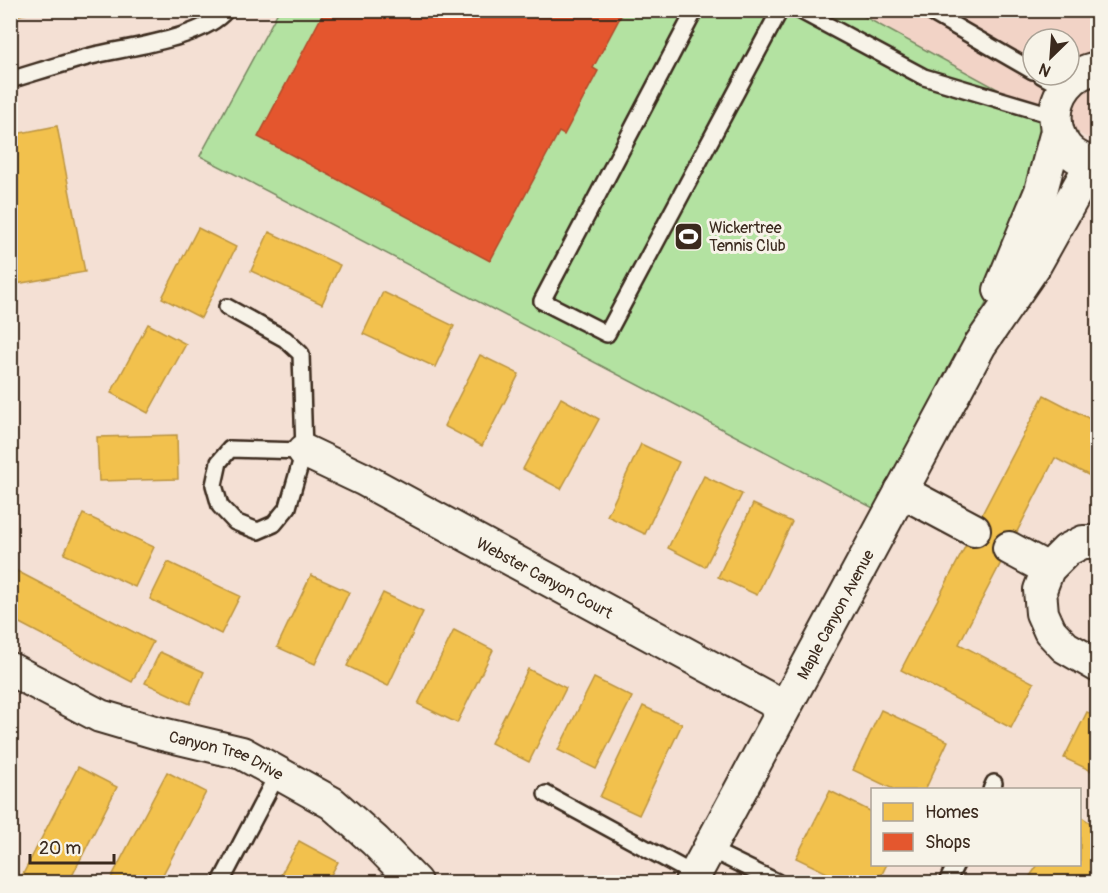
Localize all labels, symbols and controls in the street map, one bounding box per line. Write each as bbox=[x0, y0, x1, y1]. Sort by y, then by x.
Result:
north arrow bbox=[1021, 27, 1081, 87]
text: N bbox=[1036, 58, 1054, 81]
place label: Wickertree Tennis Club bbox=[709, 218, 786, 256]
sports icon: Wickertree Tennis Club bbox=[672, 220, 704, 252]
street label: Webster Canyon Court bbox=[473, 533, 616, 624]
street label: Maple Canyon Avenue bbox=[793, 546, 879, 683]
street label: Canyon Tree Drive bbox=[167, 727, 287, 785]
legend bbox=[871, 788, 1081, 866]
text: Homes bbox=[925, 801, 978, 824]
scale bar bbox=[30, 827, 114, 865]
text: Shops bbox=[925, 831, 970, 854]
text: 20 m bbox=[39, 837, 81, 860]

